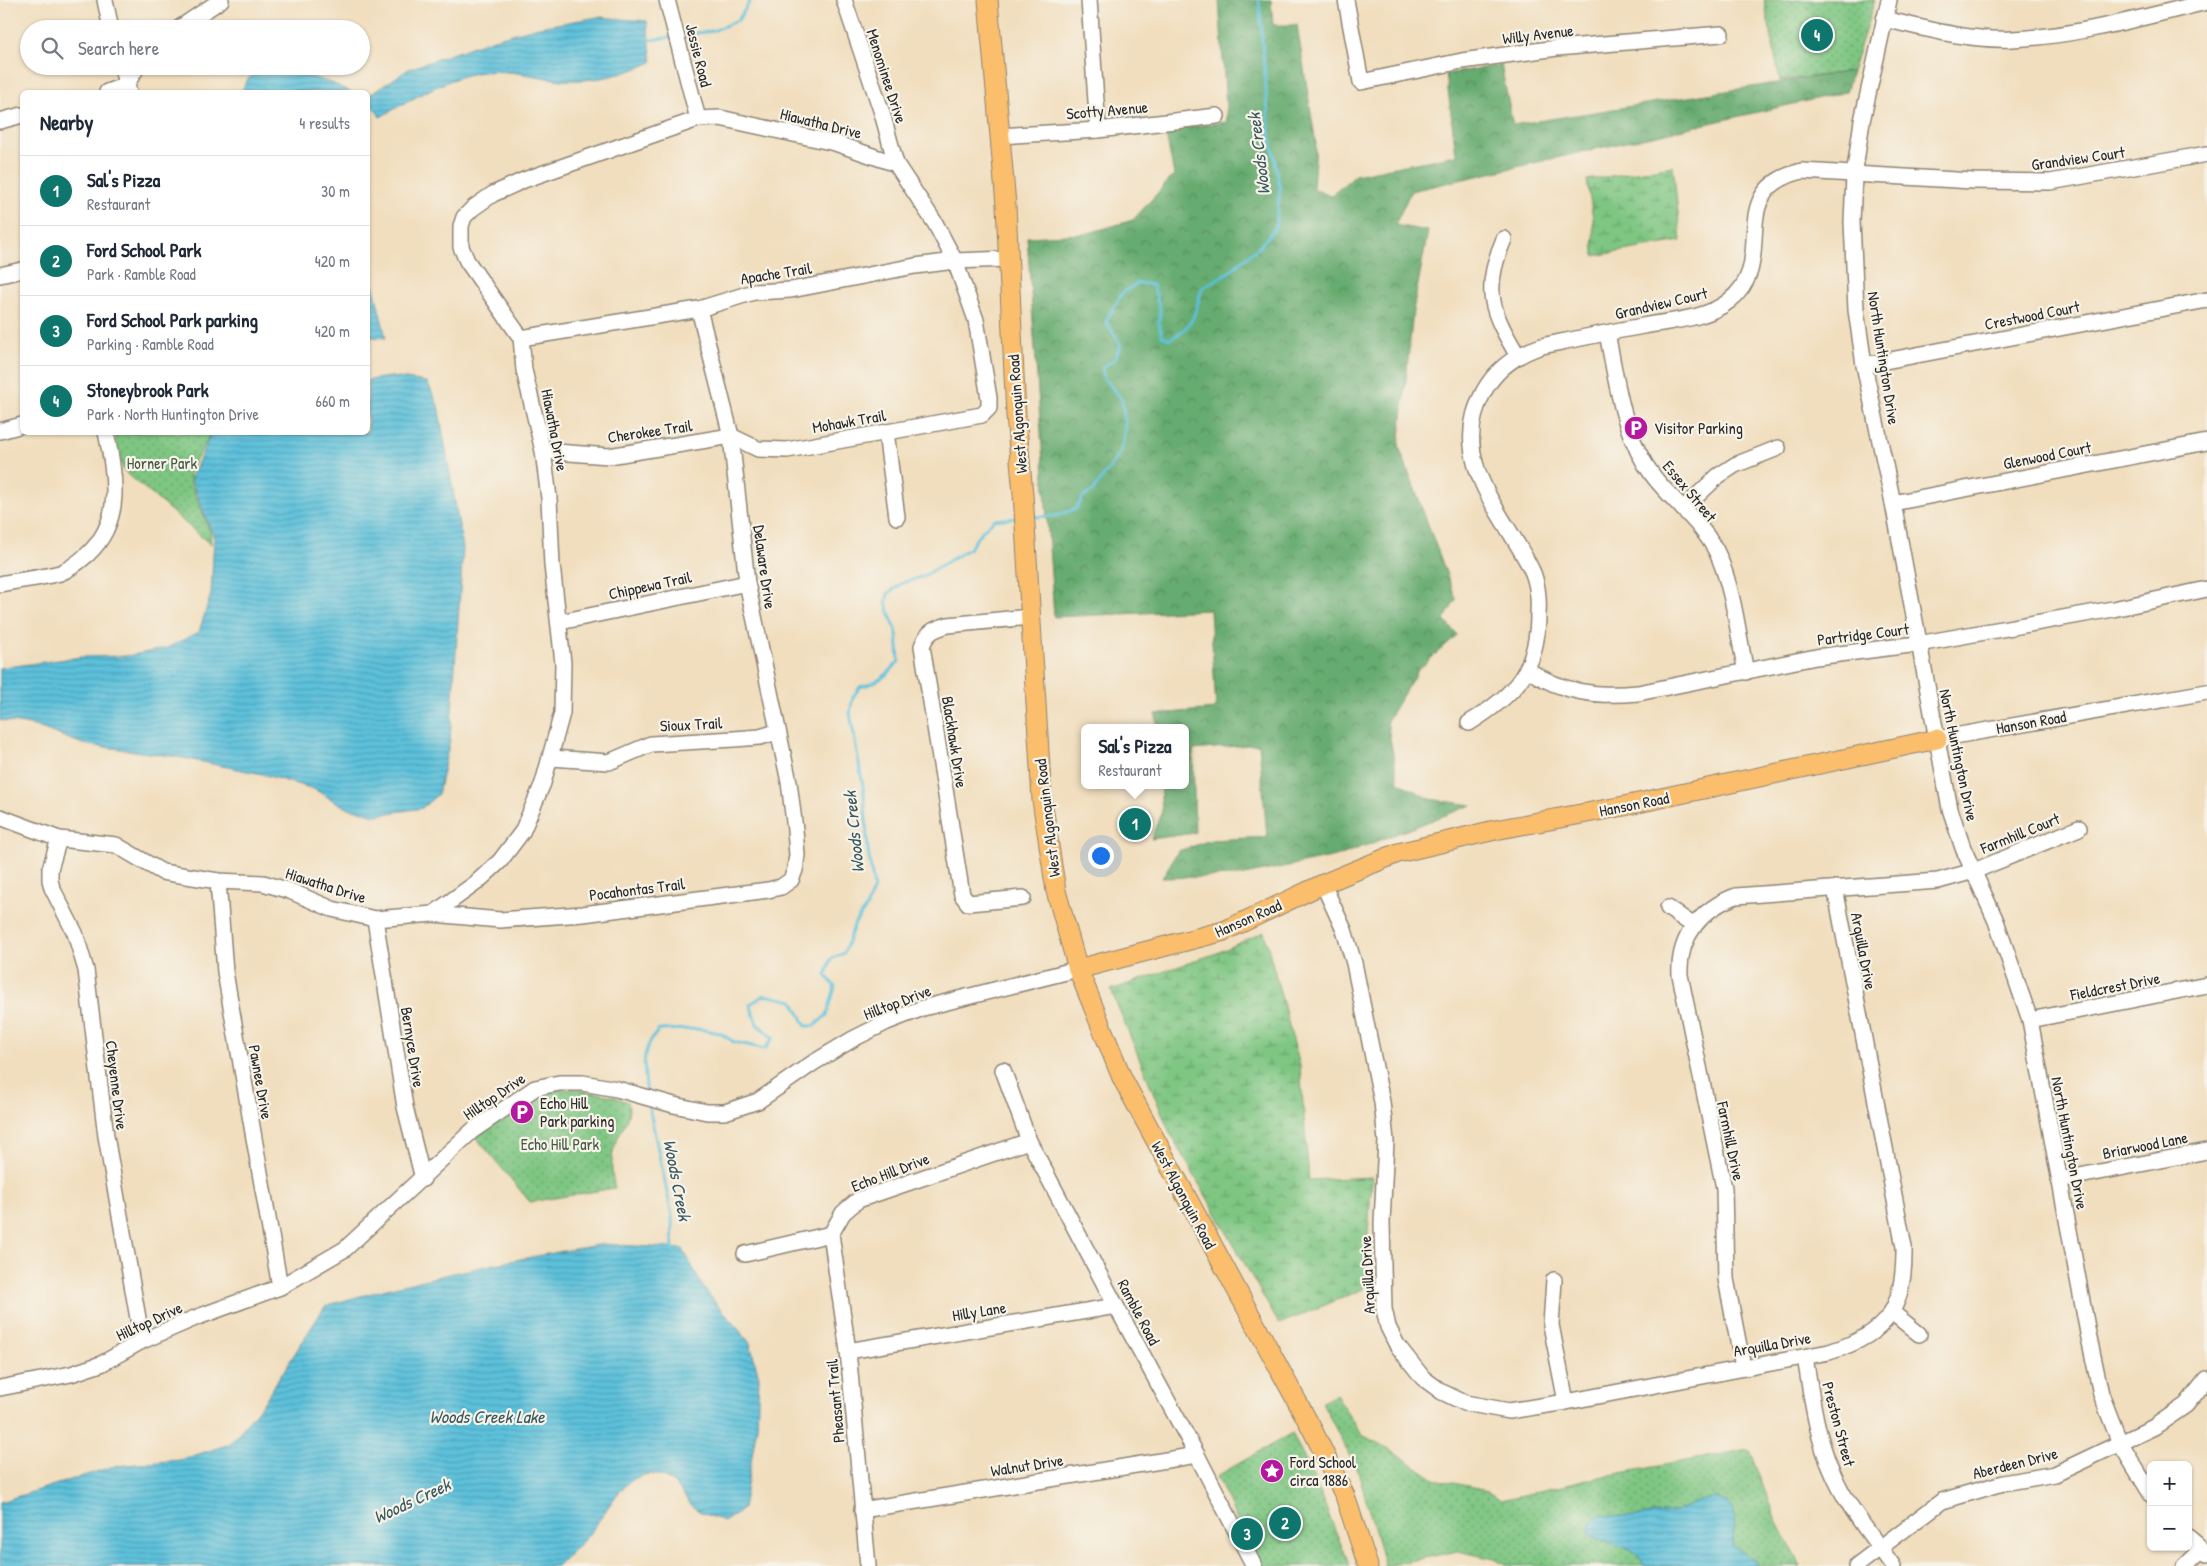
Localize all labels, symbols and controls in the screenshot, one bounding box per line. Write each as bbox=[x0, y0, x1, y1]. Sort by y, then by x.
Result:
pin: 4 bbox=[1801, 16, 1833, 54]
street label: Willy Avenue bbox=[1501, 19, 1575, 49]
search box bbox=[20, 20, 370, 75]
street label: Jessie Road bbox=[681, 21, 717, 89]
street label: Menominee Drive bbox=[861, 26, 913, 127]
icon: search bbox=[38, 34, 66, 62]
text: Search here bbox=[78, 35, 159, 61]
street label: Scotty Avenue bbox=[1065, 95, 1149, 125]
street label: Hiawatha Drive bbox=[778, 102, 865, 144]
text: Nearby bbox=[40, 108, 93, 137]
water label: Woods Creek bbox=[1241, 110, 1276, 196]
text: 4 results bbox=[299, 112, 350, 134]
street label: Grandview Court bbox=[2030, 140, 2127, 175]
text: Sal's Pizza bbox=[87, 167, 160, 193]
text: 1 bbox=[53, 180, 59, 202]
text: 30 m bbox=[321, 180, 350, 202]
text: Restaurant bbox=[87, 193, 150, 215]
text: Ford School Park bbox=[87, 237, 201, 263]
text: 2 bbox=[52, 250, 60, 272]
text: 420 m bbox=[315, 250, 350, 272]
street label: Apache Trail bbox=[739, 256, 814, 289]
text: Park · Ramble Road bbox=[87, 263, 196, 285]
street label: Grandview Court bbox=[1613, 282, 1710, 324]
street label: North Huntington Drive bbox=[1863, 290, 1905, 427]
street label: Crestwood Court bbox=[1983, 295, 2082, 335]
text: Ford School Park parking bbox=[87, 307, 258, 333]
text: 3 bbox=[52, 320, 60, 342]
text: 420 m bbox=[315, 320, 350, 342]
text: Parking · Ramble Road bbox=[87, 333, 214, 355]
street label: West Algonquin Road bbox=[1002, 354, 1032, 474]
text: Stoneybrook Park bbox=[87, 377, 209, 403]
street label: Hiawatha Drive bbox=[536, 387, 574, 474]
text: 4 bbox=[53, 390, 59, 412]
text: 660 m bbox=[316, 390, 350, 412]
text: Park · North Huntington Drive bbox=[87, 403, 259, 425]
street label: Mohawk Trail bbox=[810, 404, 888, 438]
street label: Cherokee Trail bbox=[606, 414, 694, 448]
parking icon: Visitor Parking bbox=[1623, 415, 1649, 441]
place label: Visitor Parking bbox=[1654, 417, 1743, 439]
street label: Glenwood Court bbox=[2001, 436, 2093, 474]
park label: Horner Park bbox=[127, 452, 198, 474]
street label: Essex Street bbox=[1658, 456, 1722, 527]
street label: Delaware Drive bbox=[748, 524, 782, 611]
street label: Chippewa Trail bbox=[607, 565, 694, 605]
street label: Partridge Court bbox=[1816, 617, 1911, 651]
street label: North Huntington Drive bbox=[1934, 687, 1984, 824]
street label: Blackhawk Drive bbox=[937, 695, 973, 790]
street label: Hanson Road bbox=[1994, 705, 2068, 739]
street label: Sioux Trail bbox=[659, 711, 723, 737]
popup bbox=[1081, 724, 1189, 789]
text: Sal's Pizza bbox=[1098, 733, 1172, 759]
street label: West Algonquin Road bbox=[1029, 758, 1065, 878]
text: Restaurant bbox=[1098, 759, 1162, 781]
street label: Hanson Road bbox=[1597, 786, 1671, 822]
water label: Woods Creek bbox=[837, 788, 870, 874]
pin: 1 bbox=[1119, 805, 1151, 843]
street label: Farmhill Court bbox=[1976, 807, 2063, 859]
your location bbox=[1088, 843, 1114, 869]
street label: Hiawatha Drive bbox=[283, 862, 370, 909]
street label: Pocahontas Trail bbox=[588, 872, 687, 906]
street label: Hanson Road bbox=[1211, 894, 1285, 942]
street label: Arquilla Drive bbox=[1846, 910, 1882, 992]
street label: Fieldcrest Drive bbox=[2067, 966, 2162, 1006]
street label: Hilltop Drive bbox=[860, 979, 934, 1025]
street label: Bernyce Drive bbox=[396, 1005, 430, 1089]
street label: Cheyenne Drive bbox=[101, 1039, 133, 1131]
street label: Pawnee Drive bbox=[244, 1043, 278, 1122]
street label: Hilltop Drive bbox=[459, 1067, 530, 1125]
street label: North Huntington Drive bbox=[2046, 1075, 2094, 1212]
place label: Echo Hill Park parking bbox=[540, 1092, 614, 1132]
street label: Farmhill Drive bbox=[1712, 1098, 1750, 1183]
parking icon: Echo Hill Park parking bbox=[509, 1099, 535, 1125]
street label: Briarwood Lane bbox=[2101, 1126, 2190, 1164]
park label: Echo Hill Park bbox=[521, 1133, 600, 1155]
water label: Woods Creek bbox=[657, 1137, 698, 1224]
street label: West Algonquin Road bbox=[1146, 1137, 1222, 1253]
street label: Echo Hill Drive bbox=[848, 1147, 933, 1197]
street label: Arquilla Drive bbox=[1354, 1235, 1380, 1315]
street label: Ramble Road bbox=[1112, 1275, 1166, 1349]
street label: Hilltop Drive bbox=[112, 1296, 186, 1346]
street label: Hilly Lane bbox=[950, 1296, 1008, 1326]
street label: Arquilla Drive bbox=[1732, 1326, 1813, 1362]
street label: Pheasant Trail bbox=[820, 1358, 850, 1444]
street label: Preston Street bbox=[1817, 1379, 1861, 1469]
water label: Woods Creek Lake bbox=[430, 1404, 545, 1429]
street label: Aberdeen Drive bbox=[1970, 1442, 2060, 1484]
street label: Walnut Drive bbox=[989, 1448, 1066, 1482]
place label: Ford School circa 1886 bbox=[1289, 1451, 1357, 1491]
place icon: Ford School circa 1886 bbox=[1259, 1458, 1285, 1484]
map controls bbox=[2147, 1461, 2192, 1551]
button: + bbox=[2147, 1461, 2192, 1506]
water label: Woods Creek bbox=[369, 1471, 456, 1529]
pin: 2 bbox=[1269, 1504, 1301, 1542]
button: − bbox=[2147, 1506, 2192, 1551]
pin: 3 bbox=[1231, 1515, 1263, 1553]

